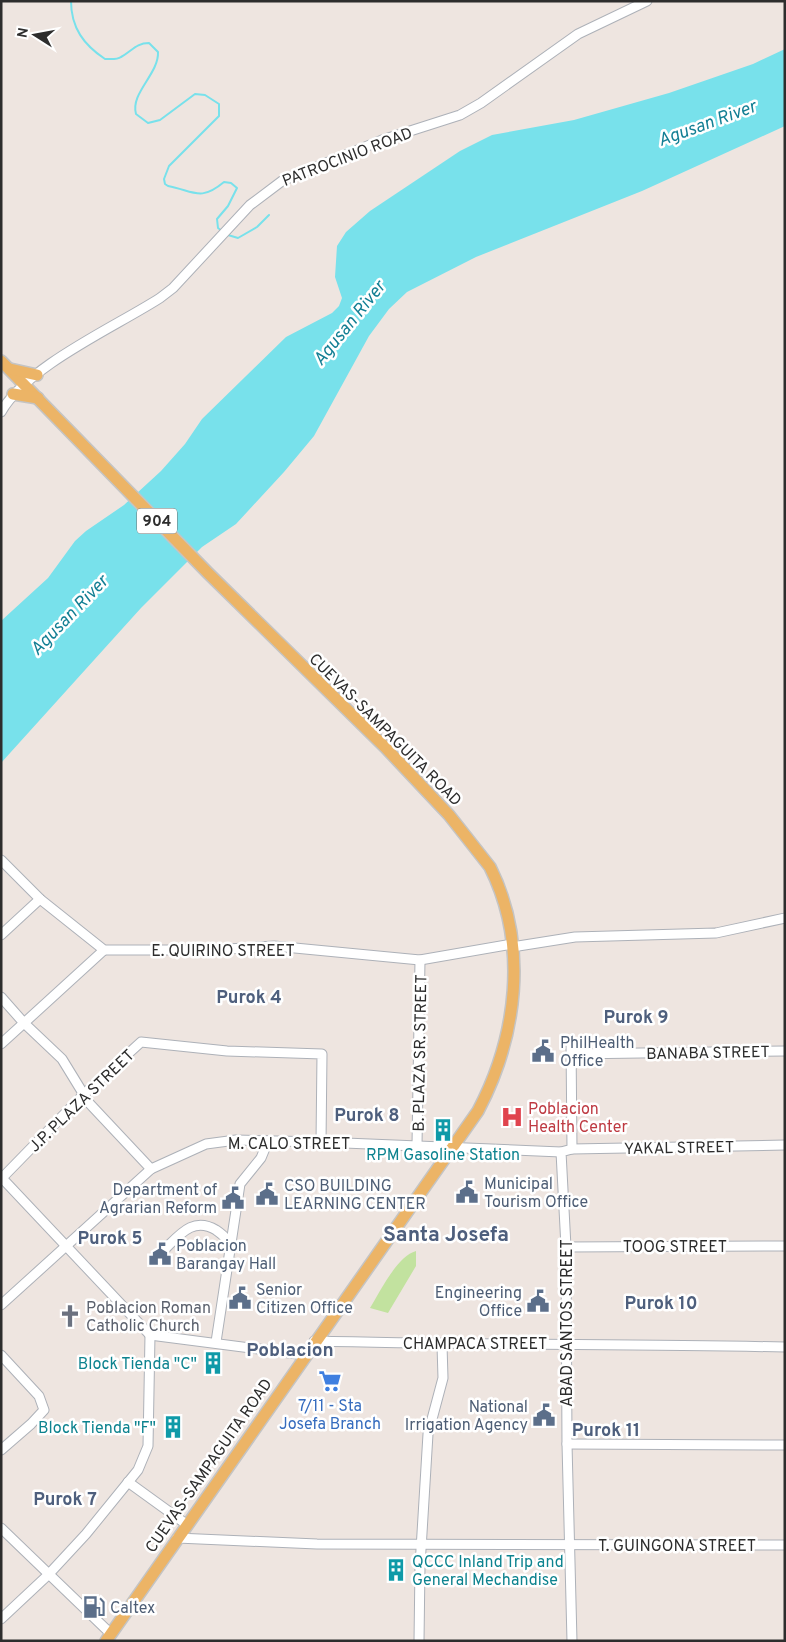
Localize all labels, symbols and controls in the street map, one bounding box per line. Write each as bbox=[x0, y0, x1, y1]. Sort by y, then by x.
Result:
north arrow bbox=[10, 10, 60, 60]
text: N bbox=[14, 26, 33, 39]
water label: Agusan River bbox=[655, 95, 762, 153]
street label: PATROCINIO ROAD bbox=[280, 124, 416, 192]
water label: Agusan River bbox=[309, 275, 393, 371]
road number: 904 bbox=[137, 508, 177, 534]
water label: Agusan River bbox=[26, 569, 116, 661]
street label: CUEVAS-SAMPAGUITA ROAD bbox=[304, 650, 465, 811]
street label: E. QUIRINO STREET bbox=[151, 942, 295, 962]
street label: B. PLAZA SR. STREET bbox=[410, 974, 432, 1132]
district label: Purok 4 bbox=[216, 987, 282, 1010]
district label: Purok 9 bbox=[603, 1007, 669, 1030]
place label: PhilHealth Office bbox=[560, 1034, 634, 1072]
public building icon: PhilHealth Office bbox=[530, 1038, 556, 1064]
street label: BANABA STREET bbox=[646, 1043, 770, 1065]
street label: J.P. PLAZA STREET bbox=[25, 1046, 139, 1157]
place label: Poblacion Health Center bbox=[528, 1100, 628, 1138]
hospital icon: Poblacion Health Center bbox=[499, 1104, 525, 1130]
district label: Purok 8 bbox=[334, 1105, 400, 1128]
building icon: RPM Gasoline Station bbox=[430, 1117, 456, 1143]
street label: M. CALO STREET bbox=[228, 1135, 350, 1155]
street label: YAKAL STREET bbox=[624, 1138, 734, 1160]
place label: RPM Gasoline Station bbox=[366, 1146, 520, 1166]
place label: Municipal Tourism Office bbox=[484, 1175, 588, 1213]
place label: CSO BUILDING LEARNING CENTER bbox=[284, 1177, 426, 1215]
public building icon: Municipal Tourism Office bbox=[454, 1179, 480, 1205]
place label: Department of Agrarian Reform bbox=[99, 1181, 218, 1219]
public building icon: CSO BUILDING LEARNING CENTER bbox=[254, 1181, 280, 1207]
public building icon: Department of Agrarian Reform bbox=[220, 1185, 246, 1211]
district label: Santa Josefa bbox=[383, 1222, 509, 1249]
district label: Purok 5 bbox=[78, 1228, 142, 1251]
place label: Poblacion Barangay Hall bbox=[176, 1237, 276, 1275]
street label: TOOG STREET bbox=[623, 1238, 727, 1258]
street label: ABAD SANTOS STREET bbox=[558, 1239, 578, 1407]
public building icon: Poblacion Barangay Hall bbox=[147, 1241, 173, 1267]
place label: Senior Citizen Office bbox=[256, 1281, 353, 1319]
place label: Engineering Office bbox=[435, 1284, 522, 1322]
public building icon: Senior Citizen Office bbox=[227, 1285, 253, 1311]
public building icon: Engineering Office bbox=[525, 1288, 551, 1314]
district label: Purok 10 bbox=[624, 1293, 698, 1316]
place label: Poblacion Roman Catholic Church bbox=[86, 1299, 211, 1337]
church icon: Poblacion Roman Catholic Church bbox=[57, 1303, 83, 1329]
street label: CHAMPACA STREET bbox=[403, 1335, 547, 1355]
district label: Poblacion bbox=[246, 1339, 334, 1363]
building icon: Block Tienda "C" bbox=[200, 1350, 226, 1376]
place label: Block Tienda "C" bbox=[78, 1355, 197, 1375]
supermarket icon: 7/11 - Sta Josefa Branch bbox=[317, 1368, 343, 1394]
street label: CUEVAS-SAMPAGUITA ROAD bbox=[142, 1375, 277, 1557]
place label: 7/11 - Sta Josefa Branch bbox=[279, 1397, 381, 1435]
place label: National Irrigation Agency bbox=[405, 1398, 528, 1436]
public building icon: National Irrigation Agency bbox=[531, 1402, 557, 1428]
building icon: Block Tienda "F" bbox=[160, 1414, 186, 1440]
place label: Block Tienda "F" bbox=[38, 1419, 156, 1439]
district label: Purok 11 bbox=[572, 1420, 640, 1443]
district label: Purok 7 bbox=[33, 1489, 97, 1512]
street label: T. GUINGONA STREET bbox=[598, 1537, 756, 1557]
place label: QCCC Inland Trip and General Mechandise bbox=[412, 1553, 564, 1591]
building icon: QCCC Inland Trip and General Mechandise bbox=[383, 1557, 409, 1583]
fuel station icon: Caltex bbox=[81, 1594, 107, 1620]
place label: Caltex bbox=[110, 1599, 155, 1619]

